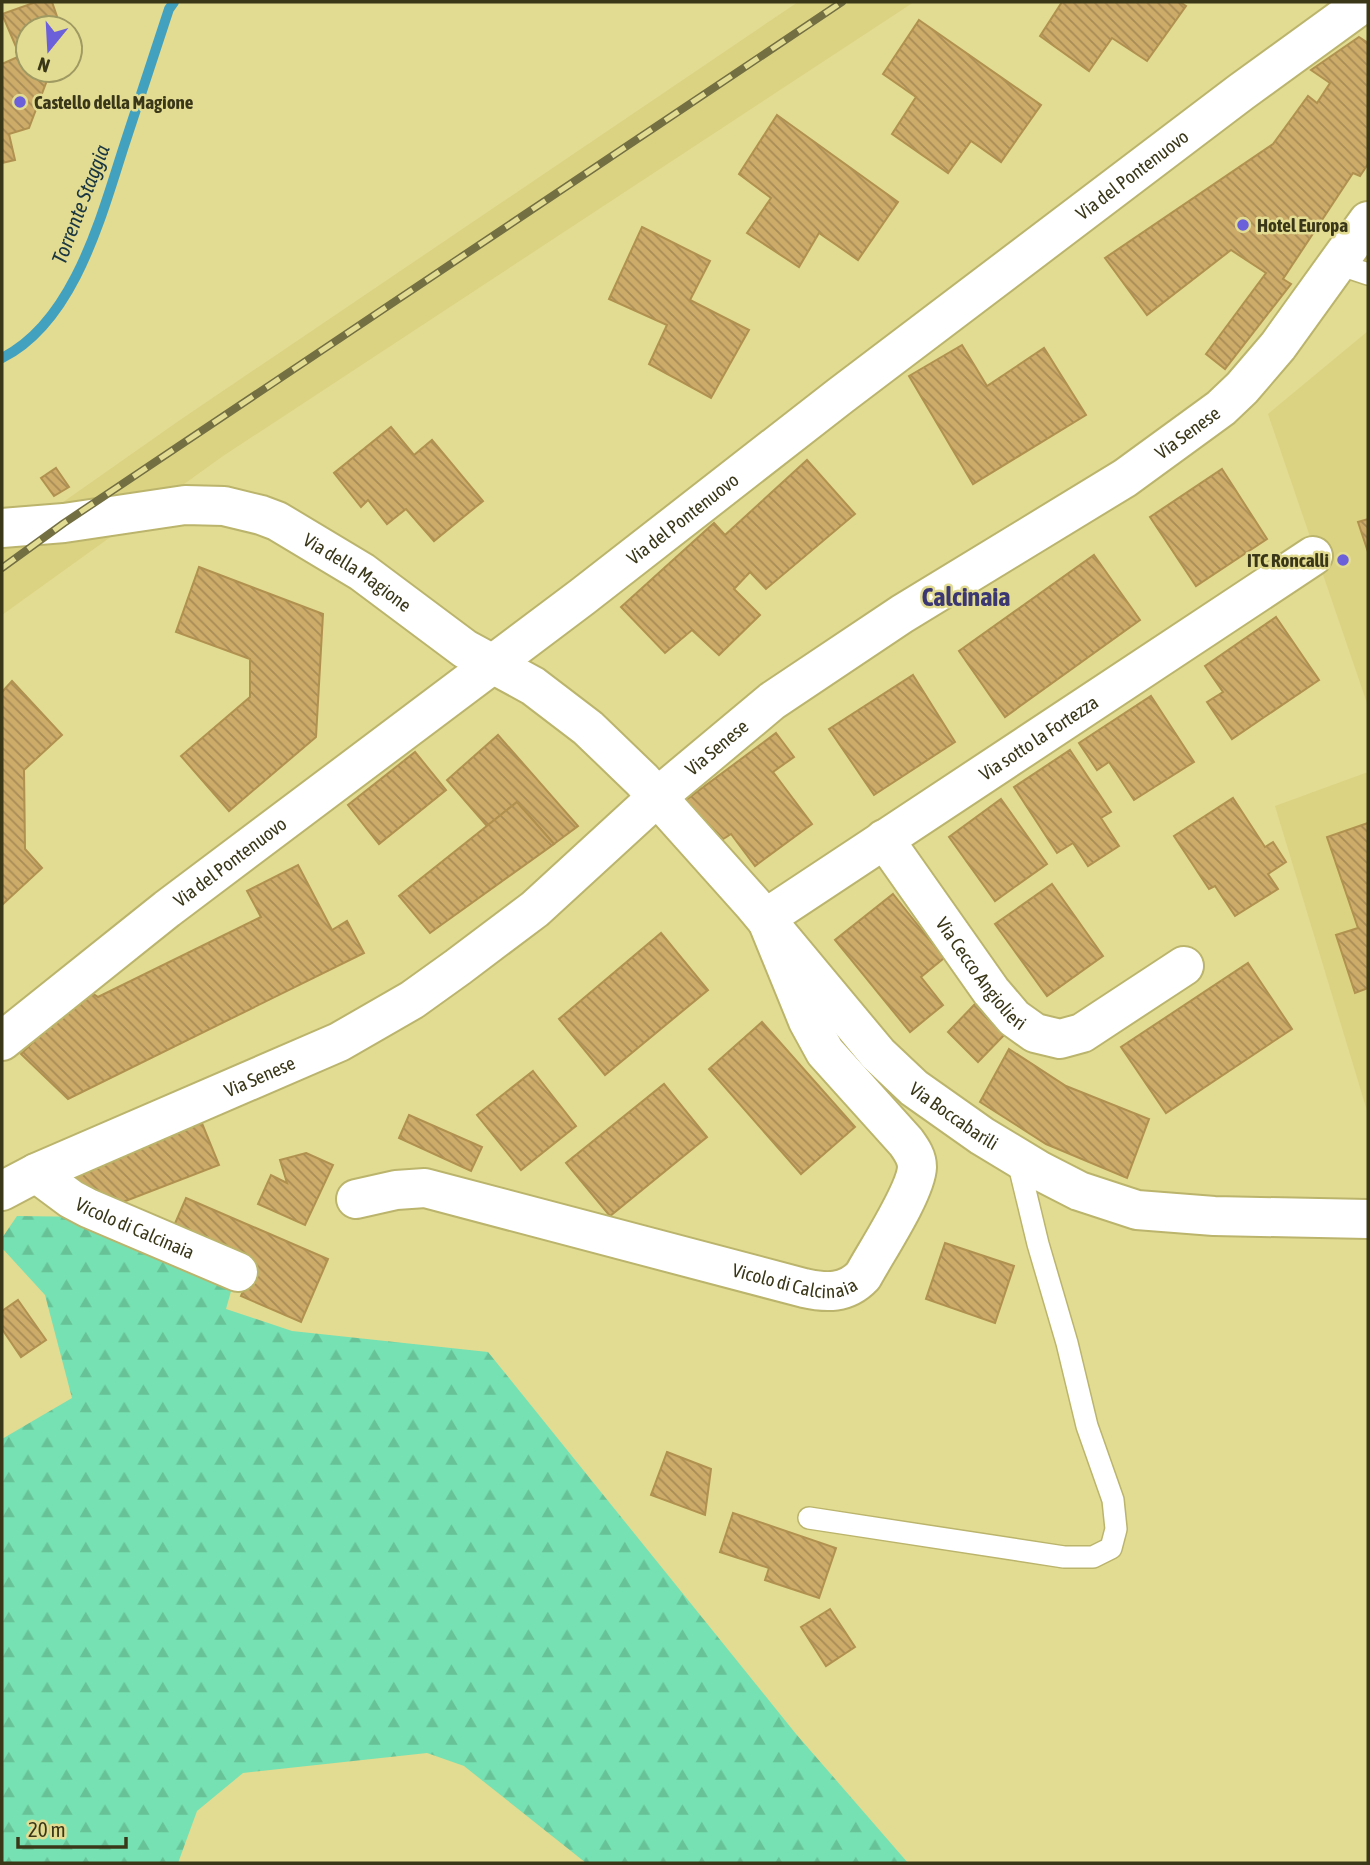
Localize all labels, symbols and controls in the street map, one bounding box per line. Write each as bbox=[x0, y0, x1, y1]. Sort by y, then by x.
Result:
north arrow bbox=[14, 14, 84, 84]
text: N bbox=[35, 53, 52, 77]
place label: Castello della Magione bbox=[34, 91, 194, 113]
marker: Castello della Magione bbox=[12, 94, 28, 110]
street label: Via del Pontenuovo bbox=[1071, 125, 1193, 224]
water label: Torrente Staggia bbox=[46, 141, 114, 267]
place label: Hotel Europa bbox=[1257, 214, 1348, 236]
marker: Hotel Europa bbox=[1235, 217, 1251, 233]
street label: Via Senese bbox=[1151, 402, 1224, 464]
street label: Via del Pontenuovo bbox=[622, 468, 743, 569]
street label: Via della Magione bbox=[299, 528, 416, 616]
place label: ITC Roncalli bbox=[1247, 549, 1329, 571]
marker: ITC Roncalli bbox=[1335, 552, 1351, 568]
district label: Calcinaia bbox=[922, 582, 1010, 612]
street label: Via sotto la Fortezza bbox=[975, 691, 1102, 785]
street label: Via Senese bbox=[681, 715, 752, 780]
street label: Via del Pontenuovo bbox=[169, 812, 291, 911]
street label: Via Cecco Angiolieri bbox=[931, 913, 1031, 1034]
street label: Via Senese bbox=[221, 1051, 298, 1101]
street label: Via Boccabarili bbox=[905, 1077, 1002, 1154]
street label: Vicolo di Calcinaia bbox=[72, 1193, 198, 1263]
street label: Vicolo di Calcinaia bbox=[730, 1259, 861, 1302]
scale bar bbox=[18, 1806, 126, 1850]
text: 20 m bbox=[28, 1817, 66, 1841]

